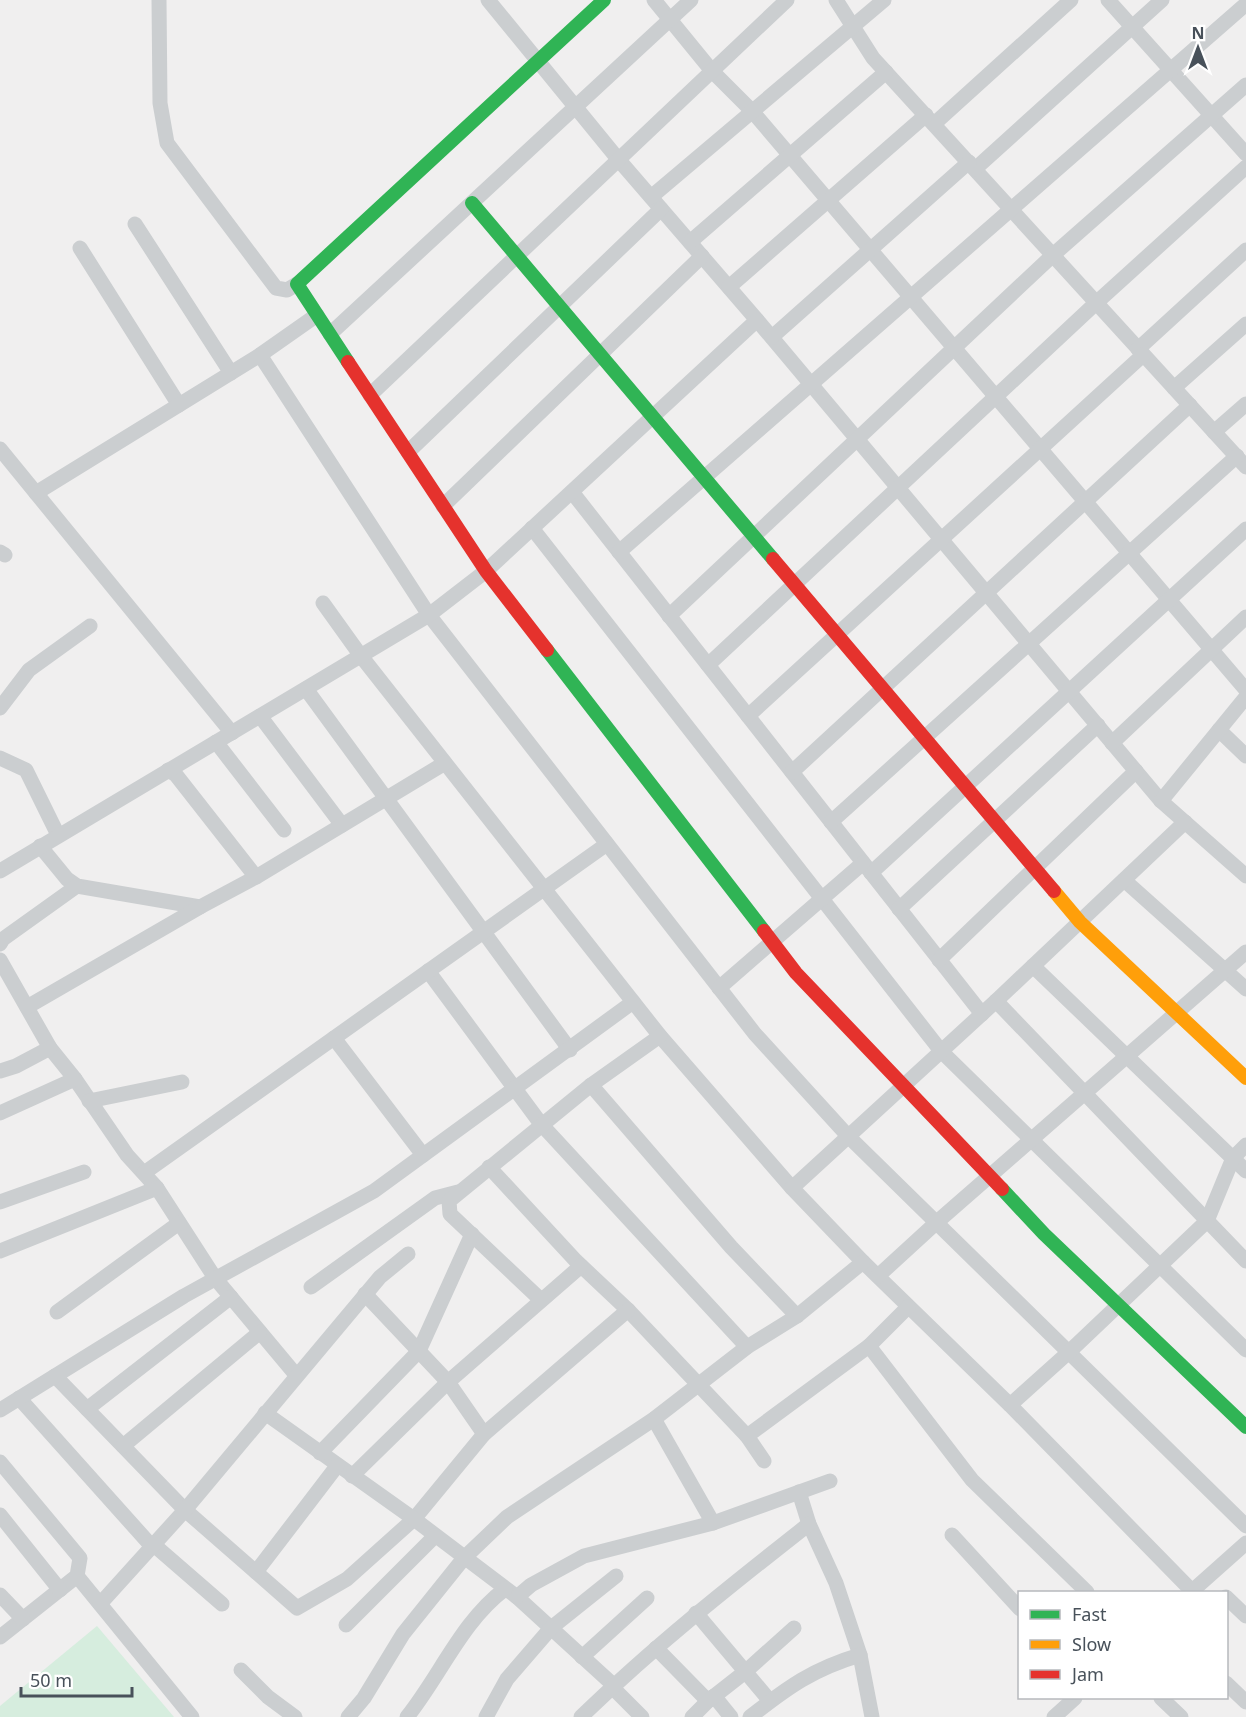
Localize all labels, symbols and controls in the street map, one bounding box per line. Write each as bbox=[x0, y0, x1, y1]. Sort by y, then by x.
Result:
north arrow bbox=[1168, 18, 1228, 78]
text: N bbox=[1191, 22, 1205, 44]
legend bbox=[1018, 1591, 1228, 1699]
text: Fast bbox=[1072, 1602, 1107, 1626]
text: Slow bbox=[1072, 1632, 1111, 1656]
scale bar bbox=[21, 1660, 132, 1698]
text: Jam bbox=[1070, 1662, 1104, 1686]
text: 50 m bbox=[30, 1668, 72, 1692]

